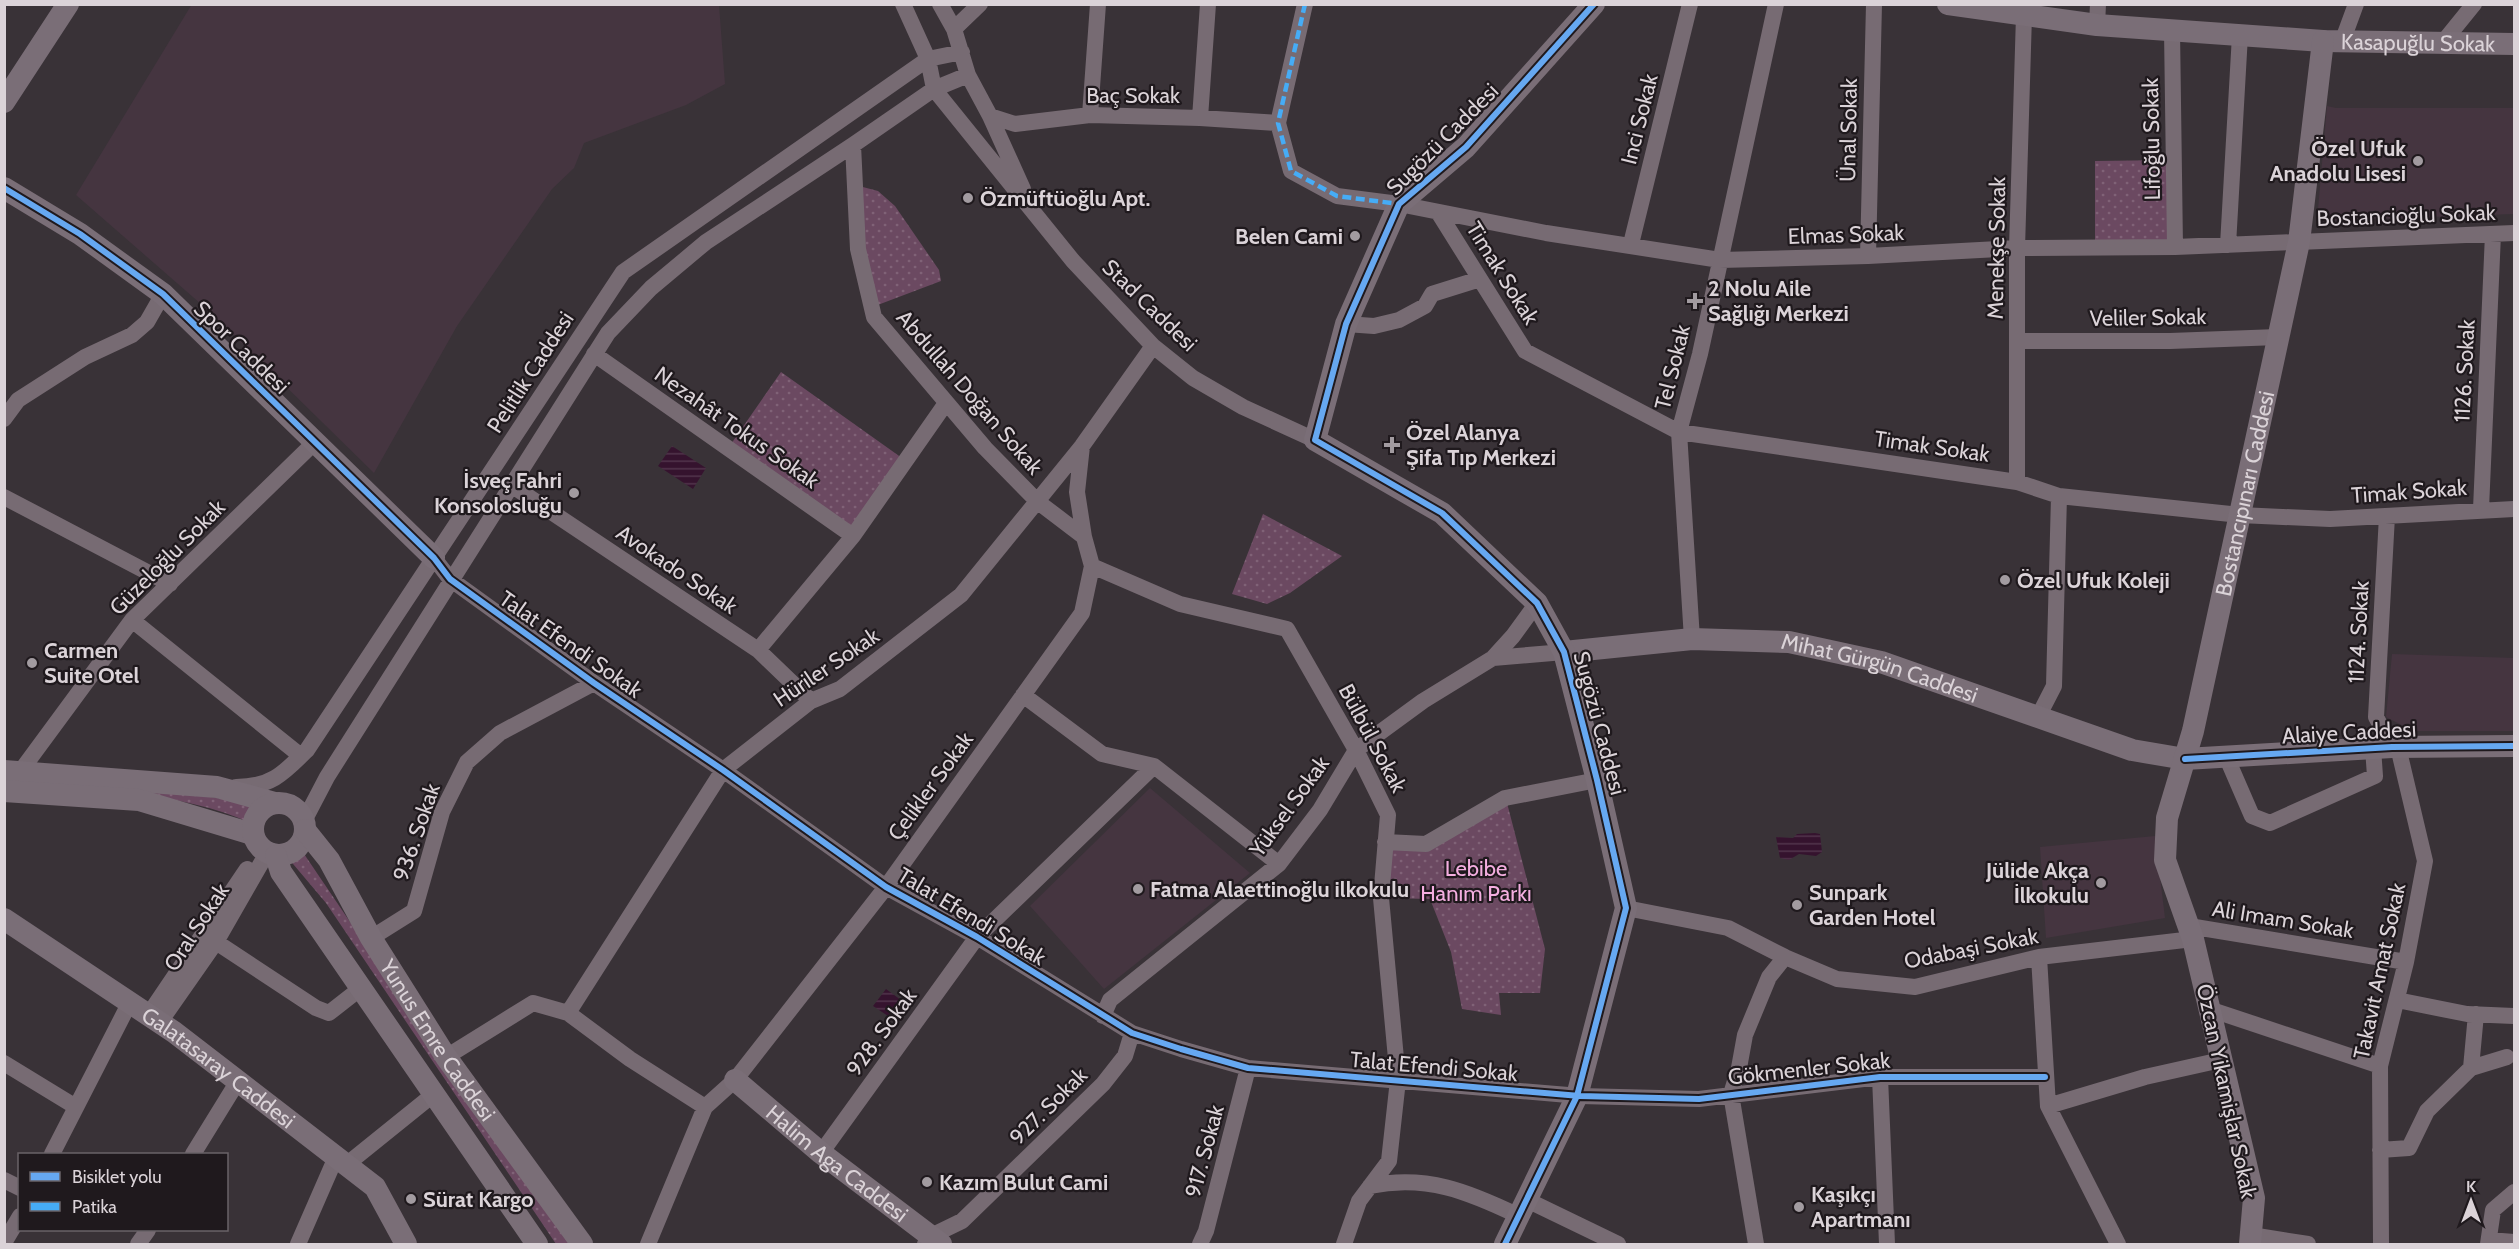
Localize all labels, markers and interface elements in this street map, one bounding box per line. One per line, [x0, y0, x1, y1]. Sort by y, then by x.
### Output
street label: Kasapuğlu Sokak [2341, 28, 2495, 58]
street label: Inci Sokak [1615, 71, 1664, 167]
street label: Lifoğlu Sokak [2137, 77, 2166, 201]
street label: Sugözü Caddesi [1381, 78, 1504, 201]
street label: Ünal Sokak [1834, 78, 1863, 182]
street label: Baç Sokak [1086, 82, 1180, 109]
place label: Özel Ufuk Anadolu Lisesi [2270, 135, 2406, 187]
marker: Özel Ufuk Anadolu Lisesi [2411, 154, 2425, 168]
street label: Menekşe Sokak [1982, 176, 2011, 320]
place label: Özmüftüoğlu Apt. [980, 185, 1150, 212]
marker: Özmüftüoğlu Apt. [961, 191, 975, 205]
street label: Bostancioğlu Sokak [2316, 199, 2496, 232]
street label: Timak Sokak [1460, 217, 1545, 330]
street label: Elmas Sokak [1787, 219, 1905, 250]
place label: Belen Cami [1235, 223, 1343, 250]
marker: Belen Cami [1348, 229, 1362, 243]
street label: Stad Caddesi [1097, 254, 1203, 357]
place label: 2 Nolu Aile Sağlığı Merkezi [1708, 275, 1849, 327]
marker: 2 Nolu Aile Sağlığı Merkezi [1686, 292, 1704, 310]
street label: Spor Caddesi [188, 295, 295, 400]
street label: Veliler Sokak [2089, 303, 2207, 332]
street label: Abdullah Doğan Sokak [891, 305, 1049, 480]
street label: Pelitlik Caddesi [481, 307, 580, 438]
street label: 1126. Sokak [2448, 319, 2481, 423]
street label: Tel Sokak [1649, 322, 1696, 412]
street label: Nezahât Tokus Sokak [649, 361, 824, 494]
street label: Bostancıpınarı Caddesi [2210, 388, 2280, 599]
place label: Özel Alanya Şifa Tıp Merkezi [1406, 419, 1556, 471]
street label: Timak Sokak [1873, 425, 1991, 468]
marker: Özel Alanya Şifa Tıp Merkezi [1383, 436, 1401, 454]
place label: İsveç Fahri Konsolosluğu [434, 467, 562, 519]
street label: Timak Sokak [2350, 474, 2468, 509]
marker: İsveç Fahri Konsolosluğu [567, 486, 581, 500]
street label: Güzeloğlu Sokak [104, 494, 231, 621]
street label: Avokado Sokak [611, 519, 742, 620]
place label: Özel Ufuk Koleji [2017, 567, 2170, 594]
marker: Özel Ufuk Koleji [1998, 573, 2012, 587]
street label: 1124. Sokak [2342, 580, 2375, 684]
street label: Talat Efendi Sokak [494, 585, 648, 704]
street label: Hüriler Sokak [768, 622, 884, 713]
street label: Mihat Gürgün Caddesi [1779, 628, 1981, 709]
place label: Carmen Suite Otel [44, 637, 139, 689]
street label: Sugözü Caddesi [1567, 648, 1632, 798]
marker: Carmen Suite Otel [25, 656, 39, 670]
street label: Bülbül Sokak [1333, 679, 1412, 797]
street label: Alaiye Caddesi [2281, 715, 2417, 750]
street label: Çelikler Sokak [882, 727, 979, 846]
street label: Yüksel Sokak [1243, 750, 1335, 863]
street label: 936. Sokak [387, 780, 446, 885]
park label: Lebibe Hanım Parkı [1420, 855, 1532, 907]
place label: Jülide Akça İlkokulu [1985, 857, 2089, 909]
street label: Talat Efendi Sokak [893, 862, 1051, 971]
place label: Fatma Alaettinoğlu ilkokulu [1150, 876, 1409, 903]
marker: Jülide Akça İlkokulu [2094, 876, 2108, 890]
street label: Oral Sokak [158, 878, 235, 976]
place label: Sunpark Garden Hotel [1809, 879, 1936, 931]
street label: Takavit Amat Sokak [2348, 880, 2411, 1062]
marker: Fatma Alaettinoğlu ilkokulu [1131, 882, 1145, 896]
street label: Ali Imam Sokak [2210, 895, 2356, 944]
marker: Sunpark Garden Hotel [1790, 898, 1804, 912]
street label: Odabaşi Sokak [1902, 922, 2041, 975]
street label: Yunus Emre Caddesi [373, 954, 501, 1126]
street label: Özcan Yikamişlar Sokak [2191, 981, 2262, 1201]
street label: 928. Sokak [841, 983, 922, 1081]
street label: Galatasaray Caddesi [136, 1001, 300, 1134]
street label: Talat Efendi Sokak [1349, 1046, 1519, 1087]
street label: Gökmenler Sokak [1727, 1047, 1892, 1090]
street label: 927. Sokak [1004, 1062, 1093, 1151]
street label: Halim Aga Caddesi [760, 1099, 913, 1228]
street label: 917. Sokak [1179, 1102, 1230, 1200]
legend [18, 1153, 228, 1231]
text: Bisiklet yolu [72, 1166, 162, 1188]
place label: Kazım Bulut Cami [939, 1169, 1108, 1196]
north arrow [2441, 1171, 2501, 1231]
marker: Kazım Bulut Cami [920, 1175, 934, 1189]
text: K [2466, 1177, 2476, 1196]
place label: Kaşıkçı Apartmanı [1811, 1181, 1911, 1233]
place label: Sürat Kargo [423, 1186, 533, 1213]
marker: Sürat Kargo [404, 1192, 418, 1206]
text: Patika [72, 1196, 117, 1218]
marker: Kaşıkçı Apartmanı [1792, 1200, 1806, 1214]

